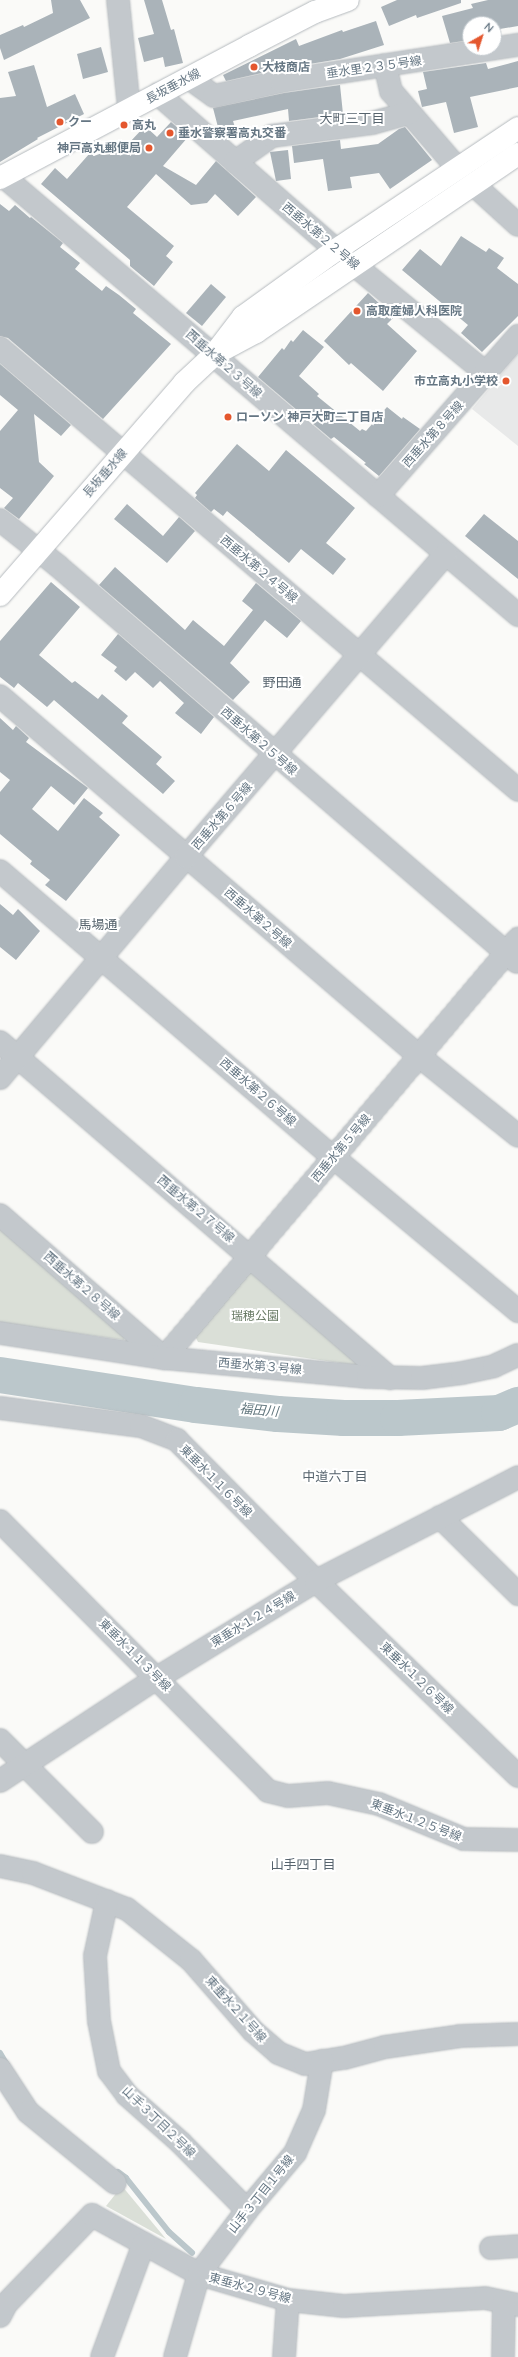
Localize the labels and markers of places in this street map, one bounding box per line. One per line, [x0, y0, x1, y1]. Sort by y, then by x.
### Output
place label: 大枝商店 [262, 60, 310, 74]
marker: 大枝商店 [249, 62, 259, 72]
place label: クー [68, 115, 92, 129]
marker: クー [55, 117, 65, 127]
place label: 高丸 [132, 118, 156, 132]
marker: 高丸 [119, 120, 129, 130]
place label: 垂水警察署高丸交番 [178, 126, 286, 140]
marker: 垂水警察署高丸交番 [165, 128, 175, 138]
place label: 神戸高丸郵便局 [57, 141, 141, 155]
marker: 神戸高丸郵便局 [144, 143, 154, 153]
place label: 高取産婦人科医院 [366, 304, 462, 318]
marker: 高取産婦人科医院 [351, 305, 363, 317]
place label: 市立高丸小学校 [414, 374, 498, 388]
marker: 市立高丸小学校 [501, 376, 511, 386]
place label: ローソン 神戸大町二丁目店 [236, 410, 383, 424]
marker: ローソン 神戸大町二丁目店 [223, 412, 233, 422]

